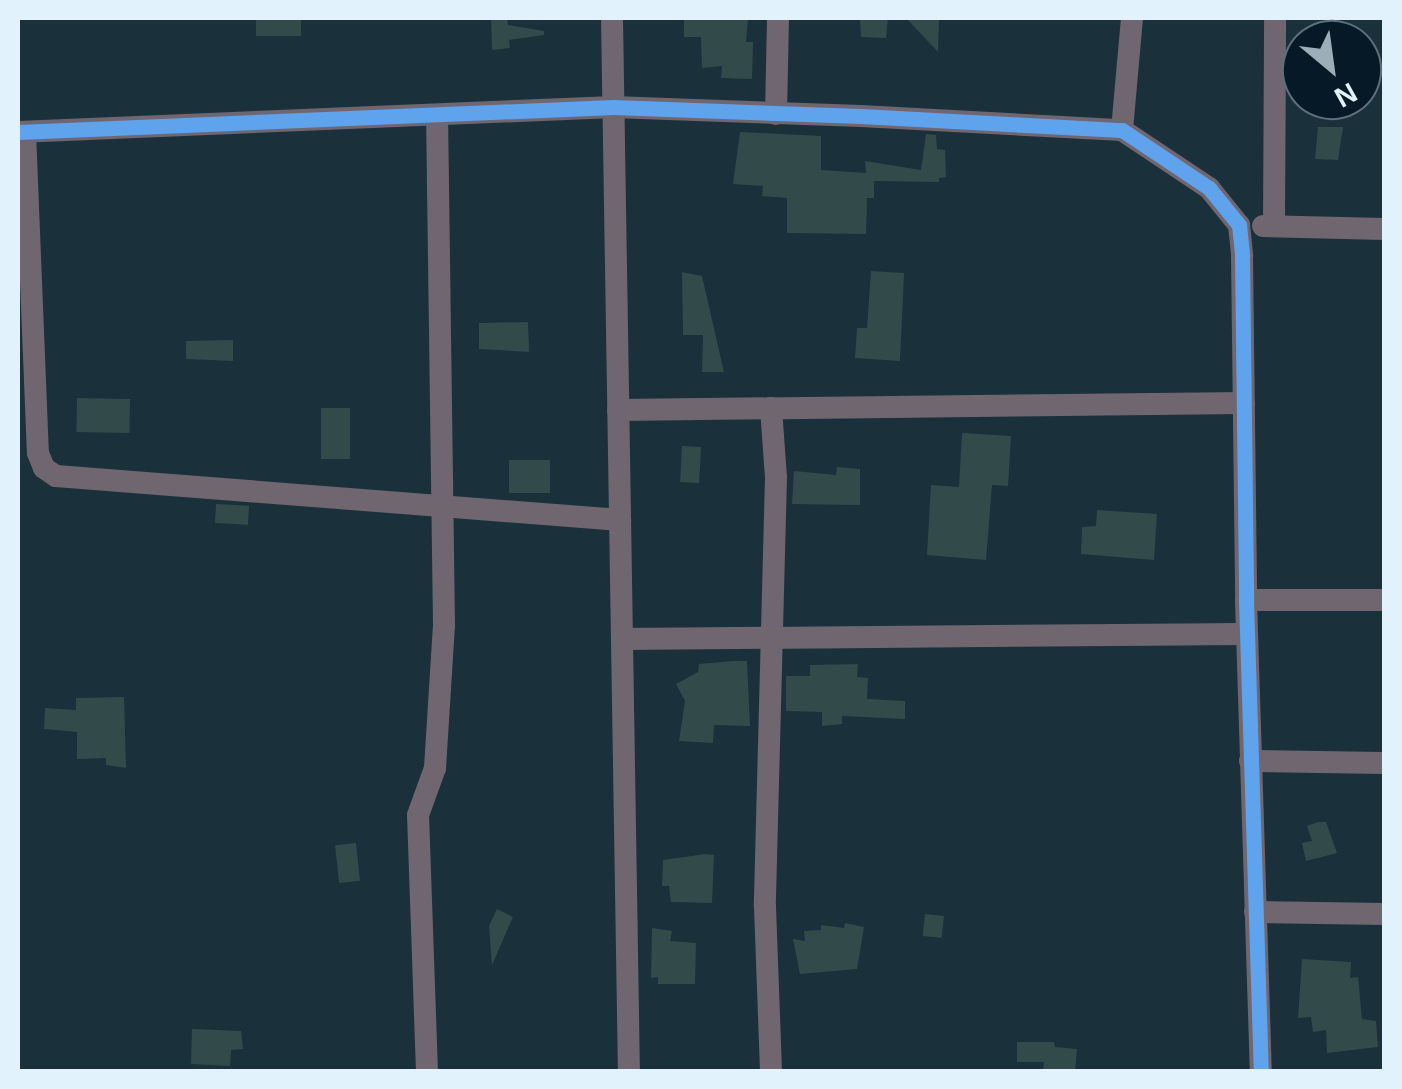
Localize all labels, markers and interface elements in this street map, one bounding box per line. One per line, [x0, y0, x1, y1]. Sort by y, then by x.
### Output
north arrow [1282, 20, 1382, 120]
text: N [1329, 76, 1362, 113]

